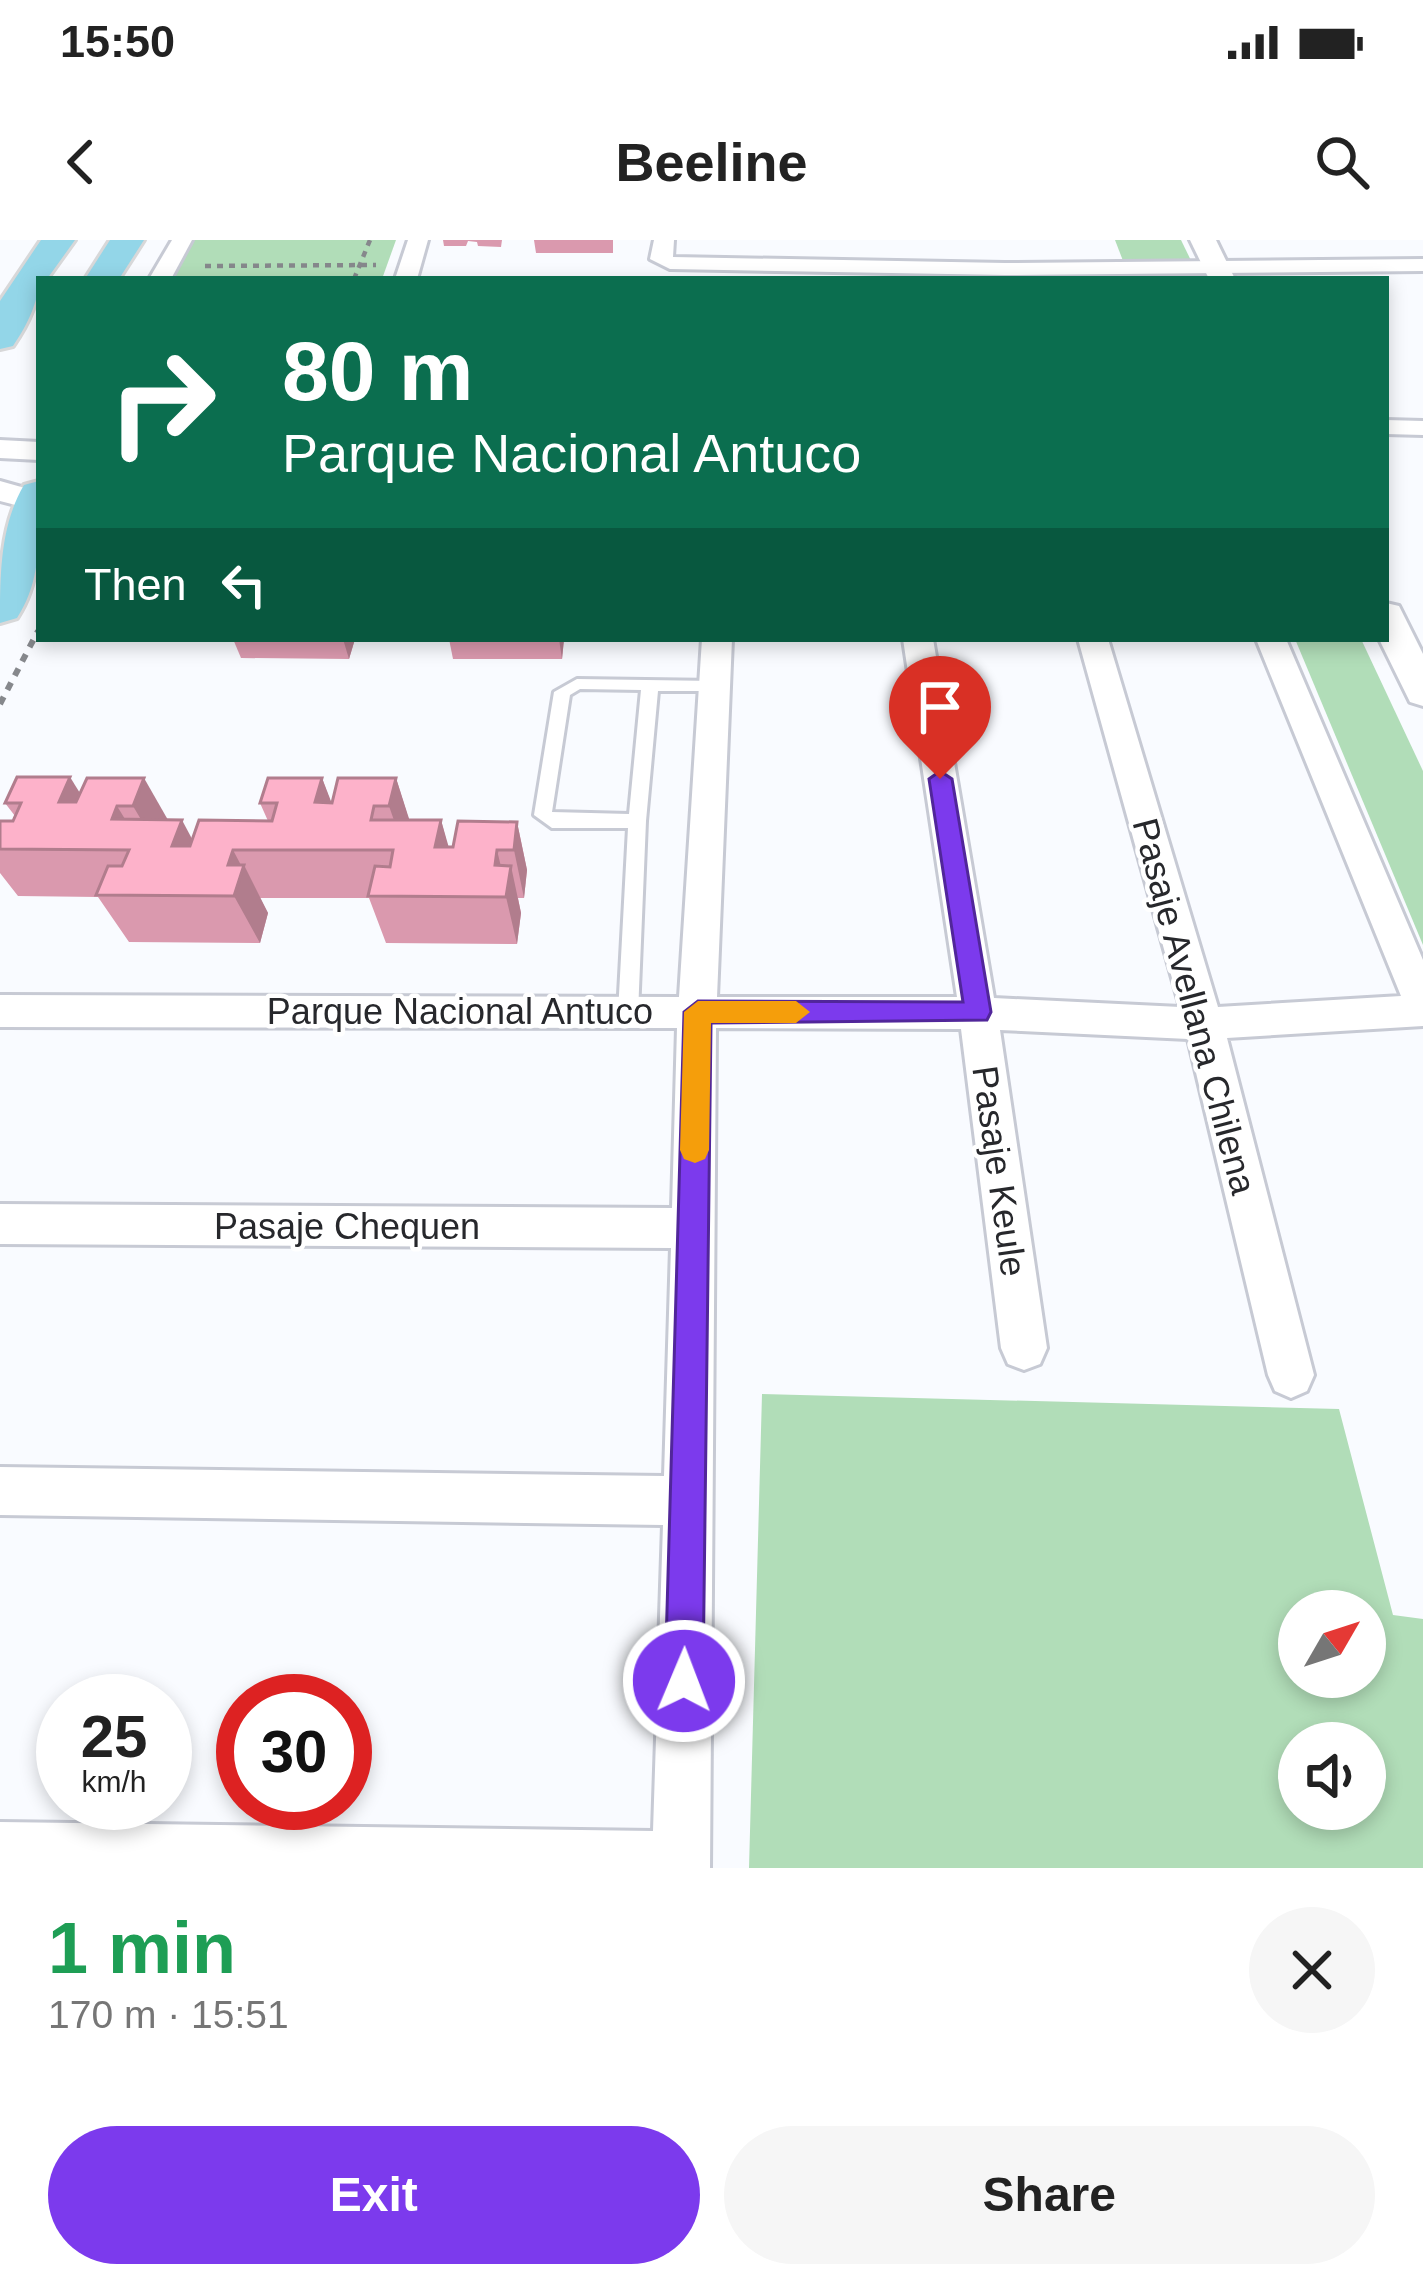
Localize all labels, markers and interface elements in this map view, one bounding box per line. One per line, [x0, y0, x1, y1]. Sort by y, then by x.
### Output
text: 15:50 [60, 16, 175, 67]
icon: back [48, 129, 114, 195]
icon: search [1309, 129, 1375, 195]
text: Beeline [615, 132, 808, 192]
icon: right [84, 324, 240, 480]
text: 80 m [282, 324, 473, 418]
text: Parque Nacional Antuco [282, 423, 861, 483]
icon: left [211, 552, 277, 618]
text: Then [84, 559, 187, 610]
pin [889, 656, 991, 779]
icon: arrive [907, 674, 973, 740]
street label: Pasaje Avellana Chilena [1125, 814, 1265, 1200]
street label: Parque Nacional Antuco [267, 991, 653, 1032]
street label: Pasaje Keule [964, 1063, 1035, 1279]
street label: Pasaje Chequen [214, 1206, 480, 1247]
north arrow [1278, 1590, 1386, 1698]
map controls [1278, 1590, 1386, 1830]
position arrow [621, 1618, 747, 1744]
speed limit sign: 30 [216, 1674, 372, 1830]
text: 25 [81, 1703, 147, 1770]
button: sound [1278, 1722, 1386, 1830]
text: km/h [81, 1765, 147, 1798]
button: close [1249, 1907, 1375, 2033]
text: 1 min [48, 1908, 236, 1988]
text: 170 m · 15:51 [48, 1993, 289, 2036]
button: Exit [48, 2126, 700, 2264]
button: Share [724, 2126, 1375, 2264]

